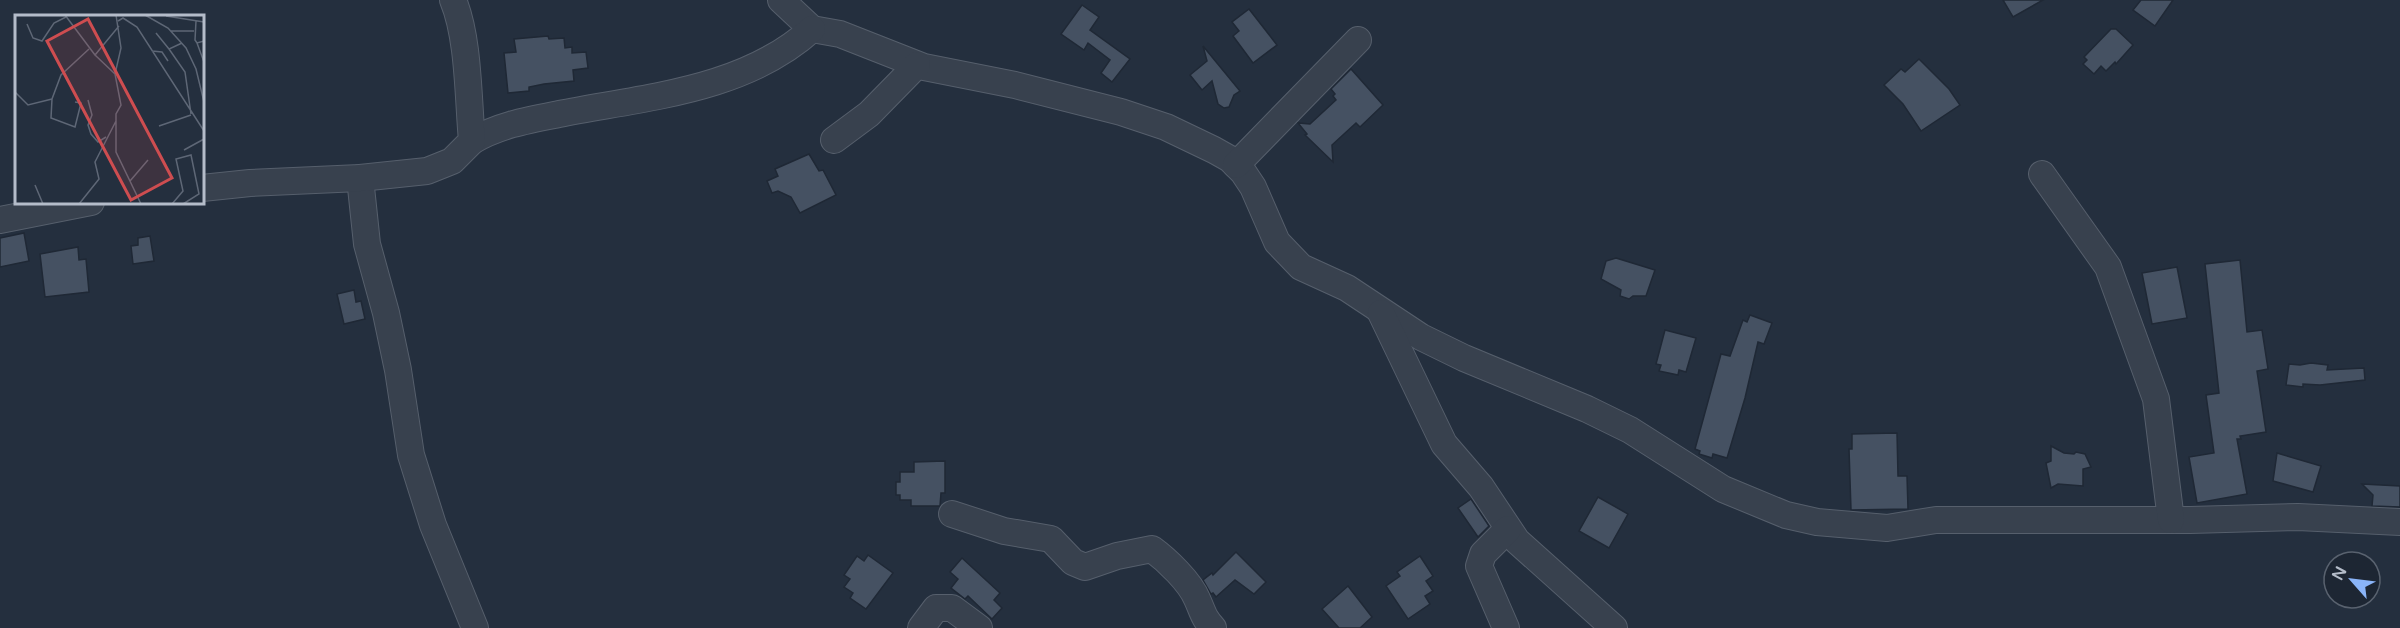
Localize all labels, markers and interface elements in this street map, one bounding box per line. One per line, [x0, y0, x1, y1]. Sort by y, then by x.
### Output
inset map [15, 15, 204, 204]
north arrow [2322, 550, 2382, 610]
text: N [2328, 563, 2351, 584]

